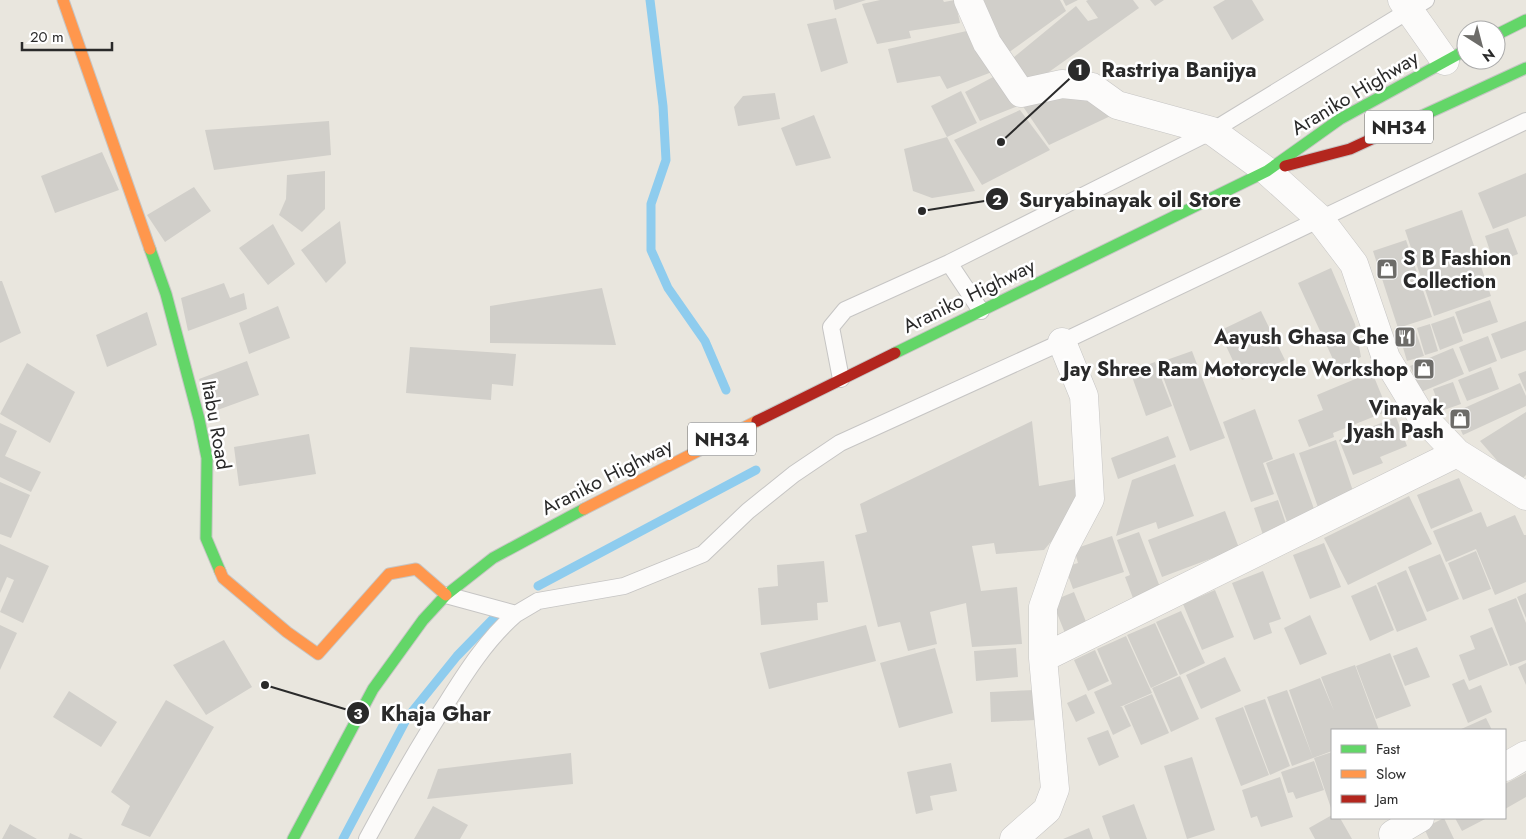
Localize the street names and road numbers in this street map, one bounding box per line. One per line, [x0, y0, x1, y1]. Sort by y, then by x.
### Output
street label: Araniko Highway [1286, 43, 1424, 143]
road number: NH34 [1365, 110, 1433, 144]
street label: Araniko Highway [898, 251, 1040, 341]
street label: Itabu Road [194, 378, 238, 472]
road number: NH34 [688, 422, 756, 456]
street label: Araniko Highway [536, 431, 678, 523]

